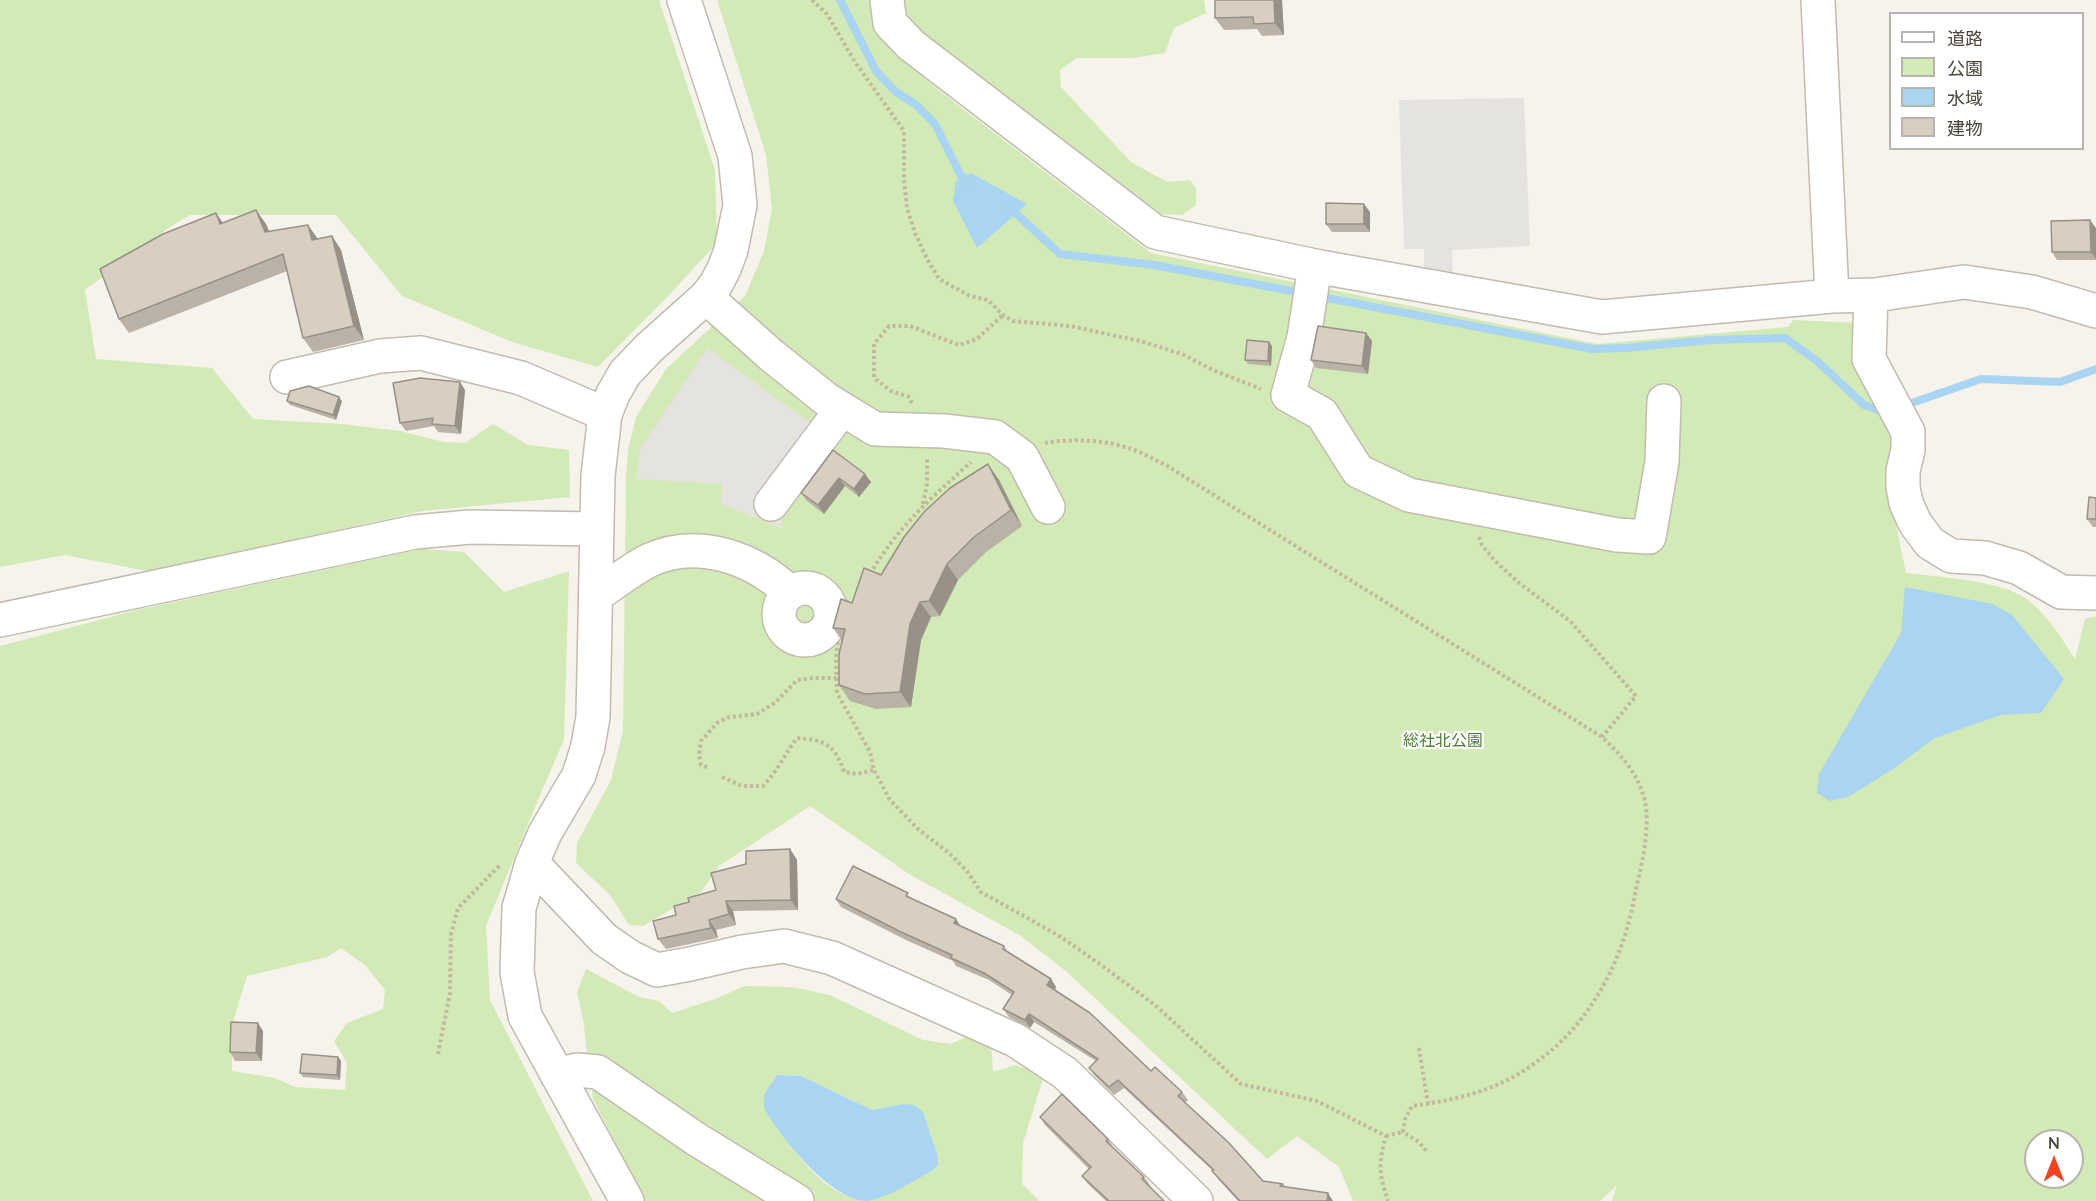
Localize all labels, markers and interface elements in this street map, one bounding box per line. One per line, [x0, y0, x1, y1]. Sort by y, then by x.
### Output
legend [1889, 12, 2084, 150]
text: 道路 [1947, 27, 1983, 50]
text: 公園 [1947, 57, 1983, 80]
text: 水域 [1947, 87, 1983, 110]
text: 建物 [1947, 117, 1983, 140]
park label: 総社北公園 [1403, 731, 1483, 751]
north arrow [2024, 1129, 2084, 1189]
text: N [2048, 1133, 2060, 1153]

